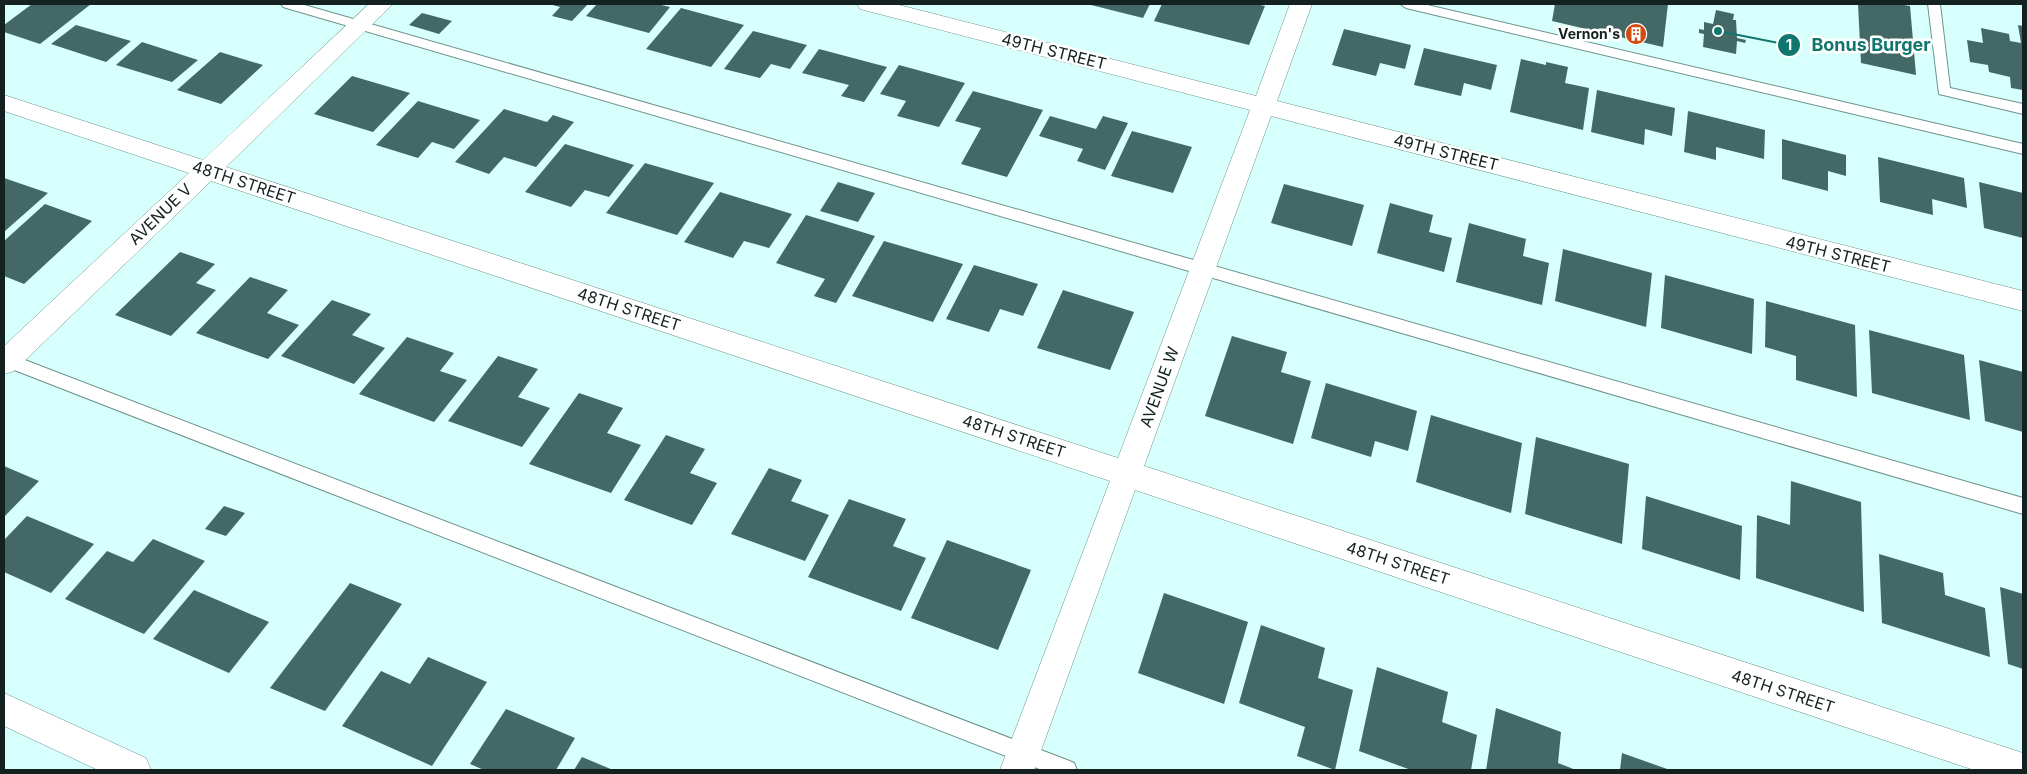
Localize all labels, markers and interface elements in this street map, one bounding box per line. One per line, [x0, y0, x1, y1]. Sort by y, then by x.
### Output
building icon: Vernon's [1624, 22, 1648, 46]
place label: Vernon's [1558, 25, 1620, 42]
street label: 49TH STREET [999, 28, 1109, 74]
callout: Bonus Burger [1776, 28, 1941, 61]
text: Bonus Burger [1811, 34, 1931, 55]
text: 1 [1786, 35, 1792, 54]
street label: 49TH STREET [1391, 129, 1501, 175]
street label: 48TH STREET [190, 156, 298, 208]
street label: AVENUE V [124, 179, 196, 249]
street label: 49TH STREET [1783, 231, 1893, 277]
street label: 48TH STREET [575, 283, 683, 335]
street label: AVENUE W [1135, 344, 1183, 430]
street label: 48TH STREET [960, 410, 1068, 462]
street label: 48TH STREET [1344, 537, 1452, 589]
street label: 48TH STREET [1729, 665, 1837, 717]

